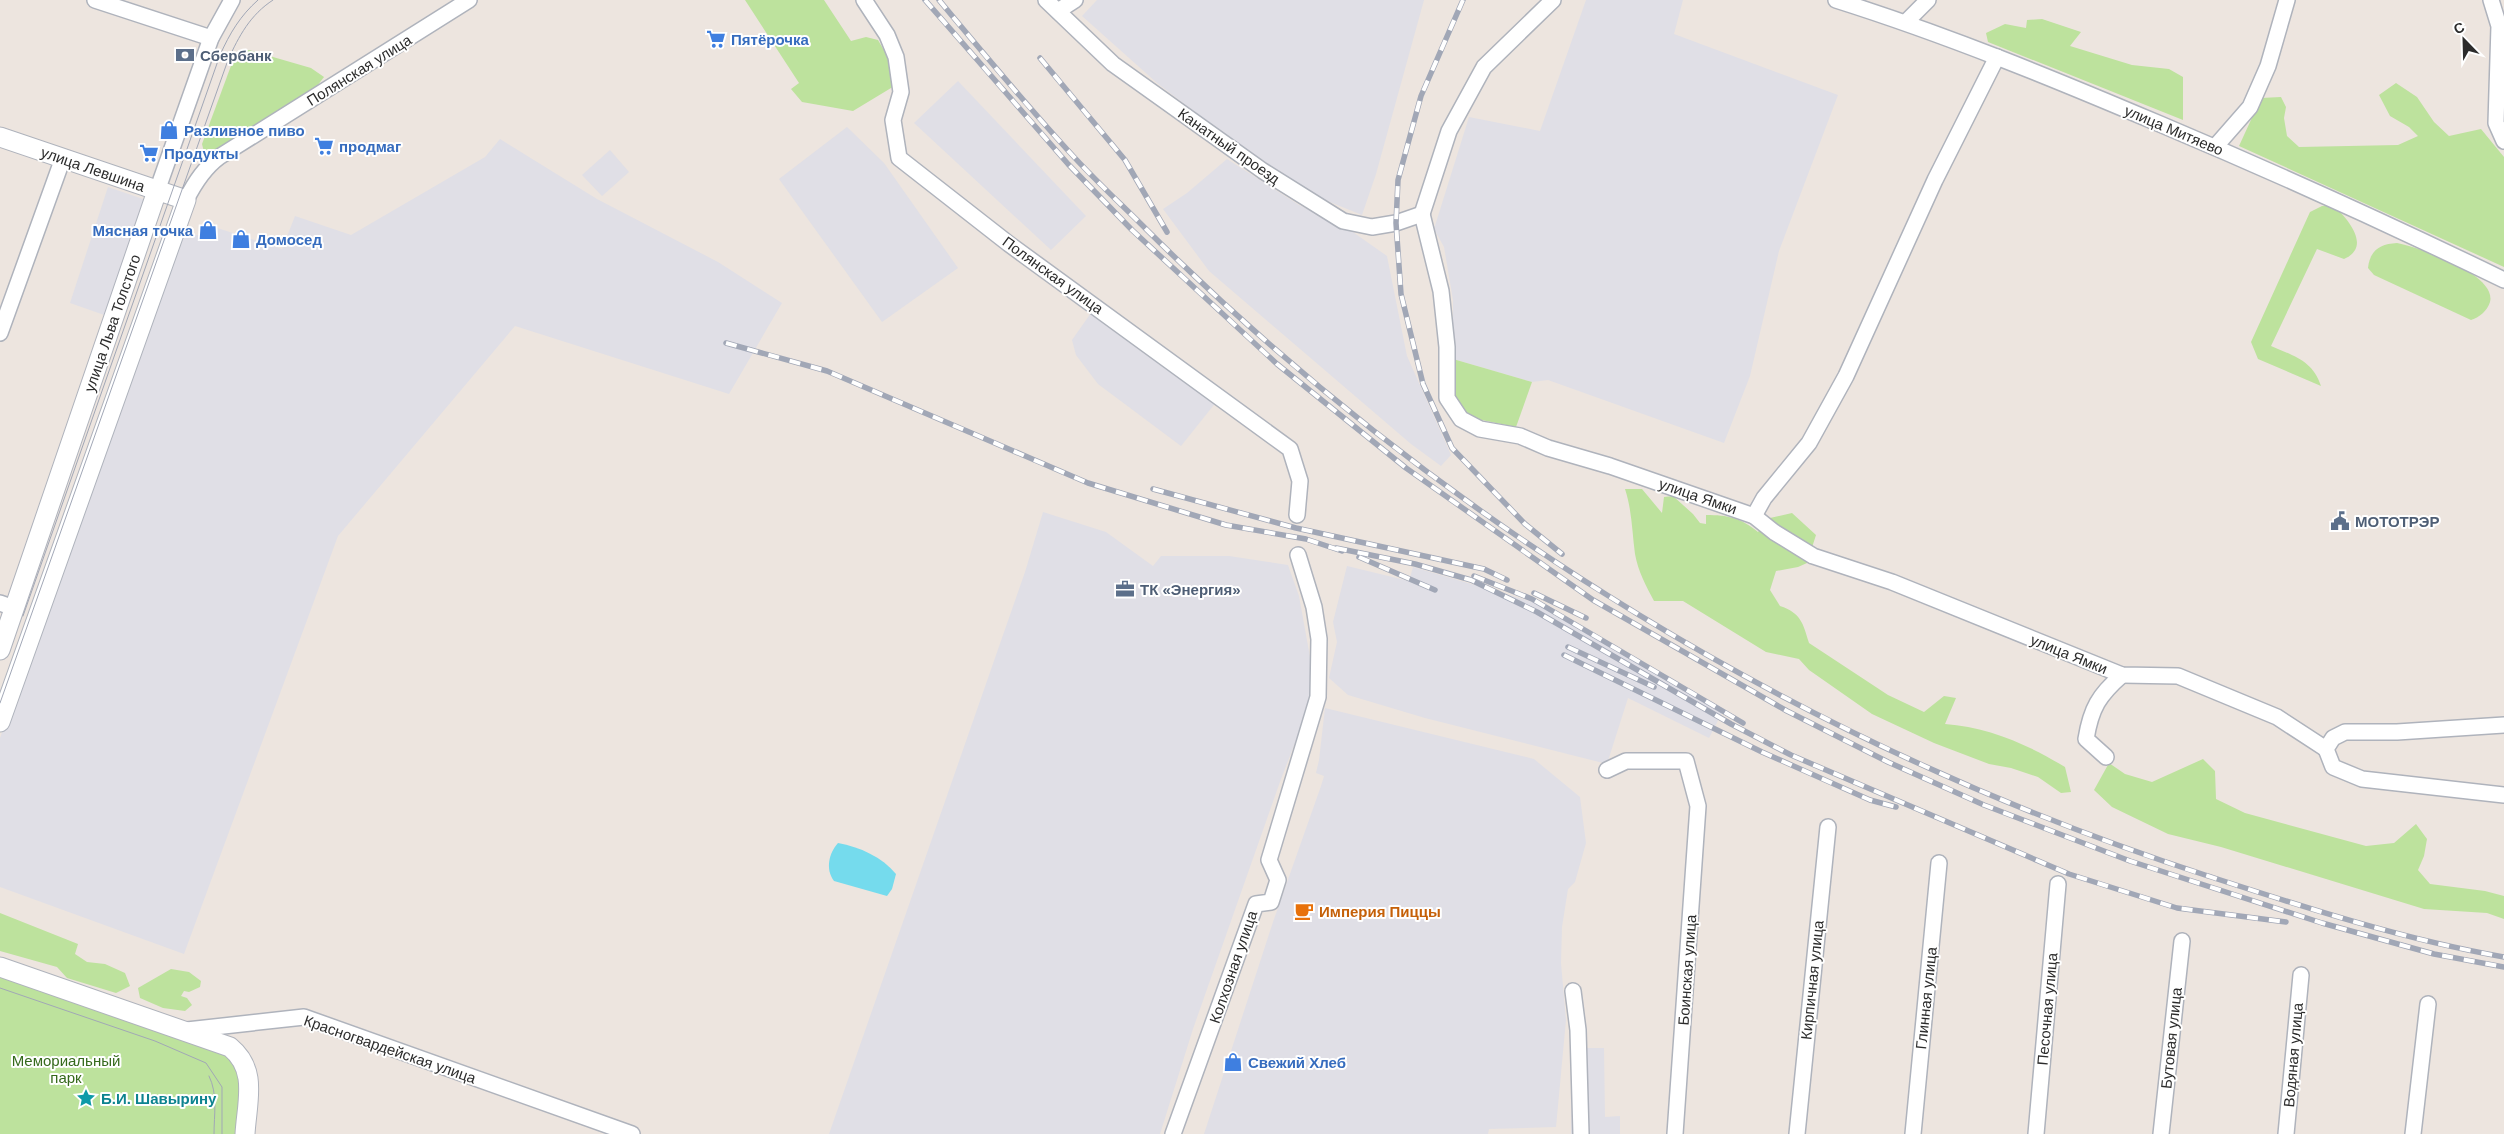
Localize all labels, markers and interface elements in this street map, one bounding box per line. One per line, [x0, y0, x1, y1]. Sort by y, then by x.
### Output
north arrow [2439, 15, 2489, 65]
text: С [2451, 19, 2467, 37]
supermarket icon: Пятёрочка [705, 28, 727, 50]
street label: Полянская улица [304, 31, 415, 109]
place label: Пятёрочка [731, 31, 809, 48]
bank icon: Сбербанк [174, 44, 196, 66]
place label: Сбербанк [200, 47, 272, 64]
street label: улица Митяево [2122, 102, 2226, 158]
street label: Канатный проезд [1175, 105, 1283, 188]
shop icon: Разливное пиво [158, 119, 180, 141]
place label: Разливное пиво [184, 122, 305, 139]
supermarket icon: продмаг [313, 135, 335, 157]
place label: продмаг [339, 138, 401, 155]
supermarket icon: Продукты [138, 142, 160, 164]
street label: улица Левшина [39, 143, 148, 195]
place label: Продукты [164, 145, 239, 162]
shop icon: Мясная точка [197, 219, 219, 241]
place label: Мясная точка [93, 222, 194, 239]
shop icon: Домосед [230, 228, 252, 250]
place label: Домосед [256, 231, 322, 248]
street label: Полянская улица [999, 233, 1107, 318]
street label: улица Льва Толстого [80, 252, 144, 394]
street label: улица Ямки [1657, 475, 1739, 517]
public building icon: МОТОТРЭР [2329, 510, 2351, 532]
place label: МОТОТРЭР [2355, 513, 2439, 530]
office icon: ТК «Энергия» [1114, 578, 1136, 600]
place label: ТК «Энергия» [1140, 581, 1241, 598]
street label: улица Ямки [2028, 631, 2110, 677]
cafe icon: Империя Пиццы [1293, 900, 1315, 922]
place label: Империя Пиццы [1319, 903, 1441, 920]
street label: Колхозная улица [1206, 908, 1260, 1026]
street label: Боинская улица [1675, 913, 1699, 1026]
street label: Кирпичная улица [1797, 919, 1827, 1041]
street label: Глинная улица [1912, 945, 1940, 1050]
street label: Песочная улица [2034, 951, 2060, 1066]
street label: Бутовая улица [2157, 986, 2185, 1089]
street label: Водяная улица [2280, 1001, 2306, 1108]
street label: Красногвардейская улица [302, 1012, 479, 1087]
shop icon: Свежий Хлеб [1222, 1051, 1244, 1073]
park label: Мемориальный парк [12, 1052, 120, 1086]
place label: Свежий Хлеб [1248, 1054, 1346, 1071]
place icon: Б.И. Шавырину [75, 1087, 97, 1109]
place label: Б.И. Шавырину [101, 1090, 217, 1107]

